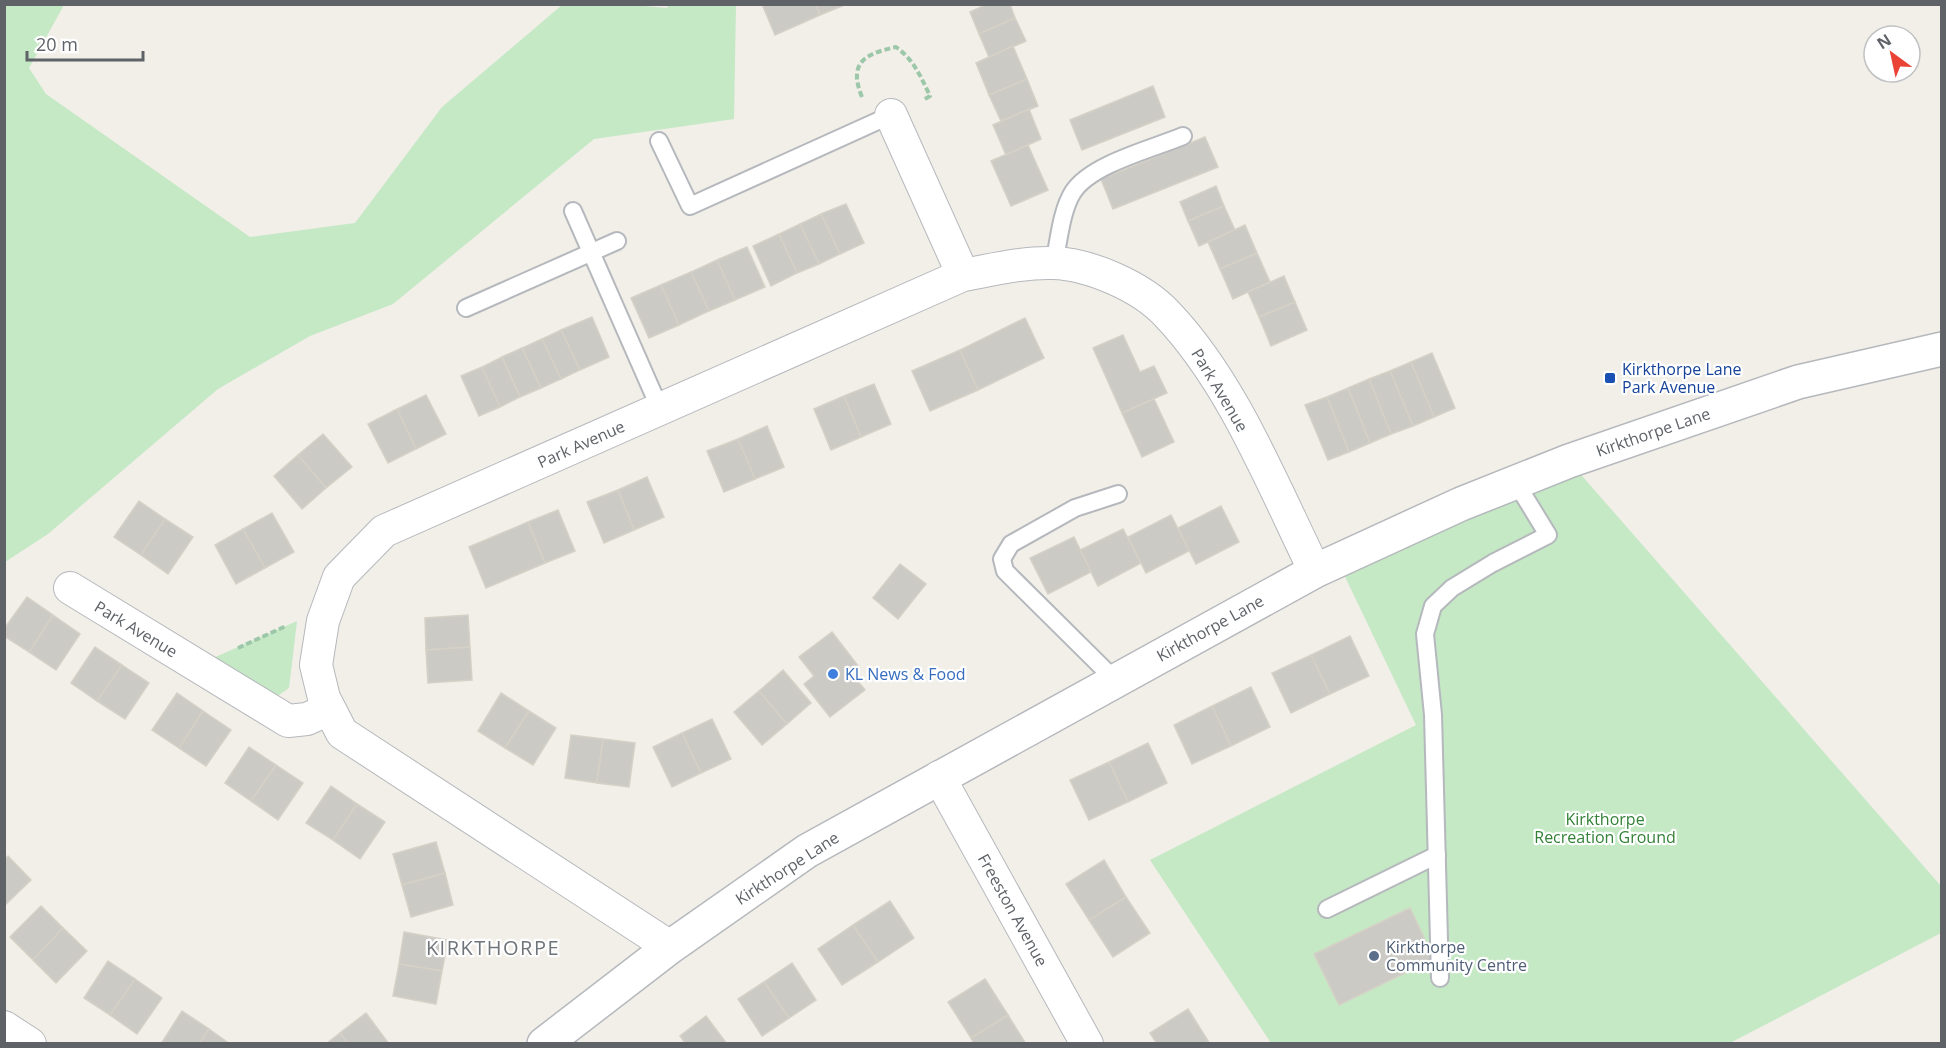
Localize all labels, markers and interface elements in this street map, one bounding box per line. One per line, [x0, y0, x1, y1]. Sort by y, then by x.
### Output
scale bar [27, 24, 142, 62]
north arrow [1862, 24, 1922, 84]
text: N [1872, 29, 1895, 54]
text: 20 m [36, 32, 78, 56]
street label: Park Avenue [1187, 344, 1253, 436]
place label: Kirkthorpe Lane Park Avenue [1622, 358, 1741, 398]
marker: Kirkthorpe Lane Park Avenue [1603, 371, 1617, 385]
street label: Kirkthorpe Lane [1593, 402, 1713, 462]
street label: Park Avenue [534, 415, 628, 473]
street label: Kirkthorpe Lane [1152, 589, 1268, 667]
street label: Park Avenue [90, 596, 182, 662]
place label: KL News & Food [845, 663, 966, 685]
marker: KL News & Food [826, 667, 840, 681]
park label: Kirkthorpe Recreation Ground [1534, 808, 1676, 848]
street label: Kirkthorpe Lane [731, 826, 843, 910]
street label: Freeston Avenue [973, 850, 1053, 970]
district label: KIRKTHORPE [426, 934, 560, 961]
place label: Kirkthorpe Community Centre [1386, 936, 1527, 976]
marker: Kirkthorpe Community Centre [1367, 949, 1381, 963]

